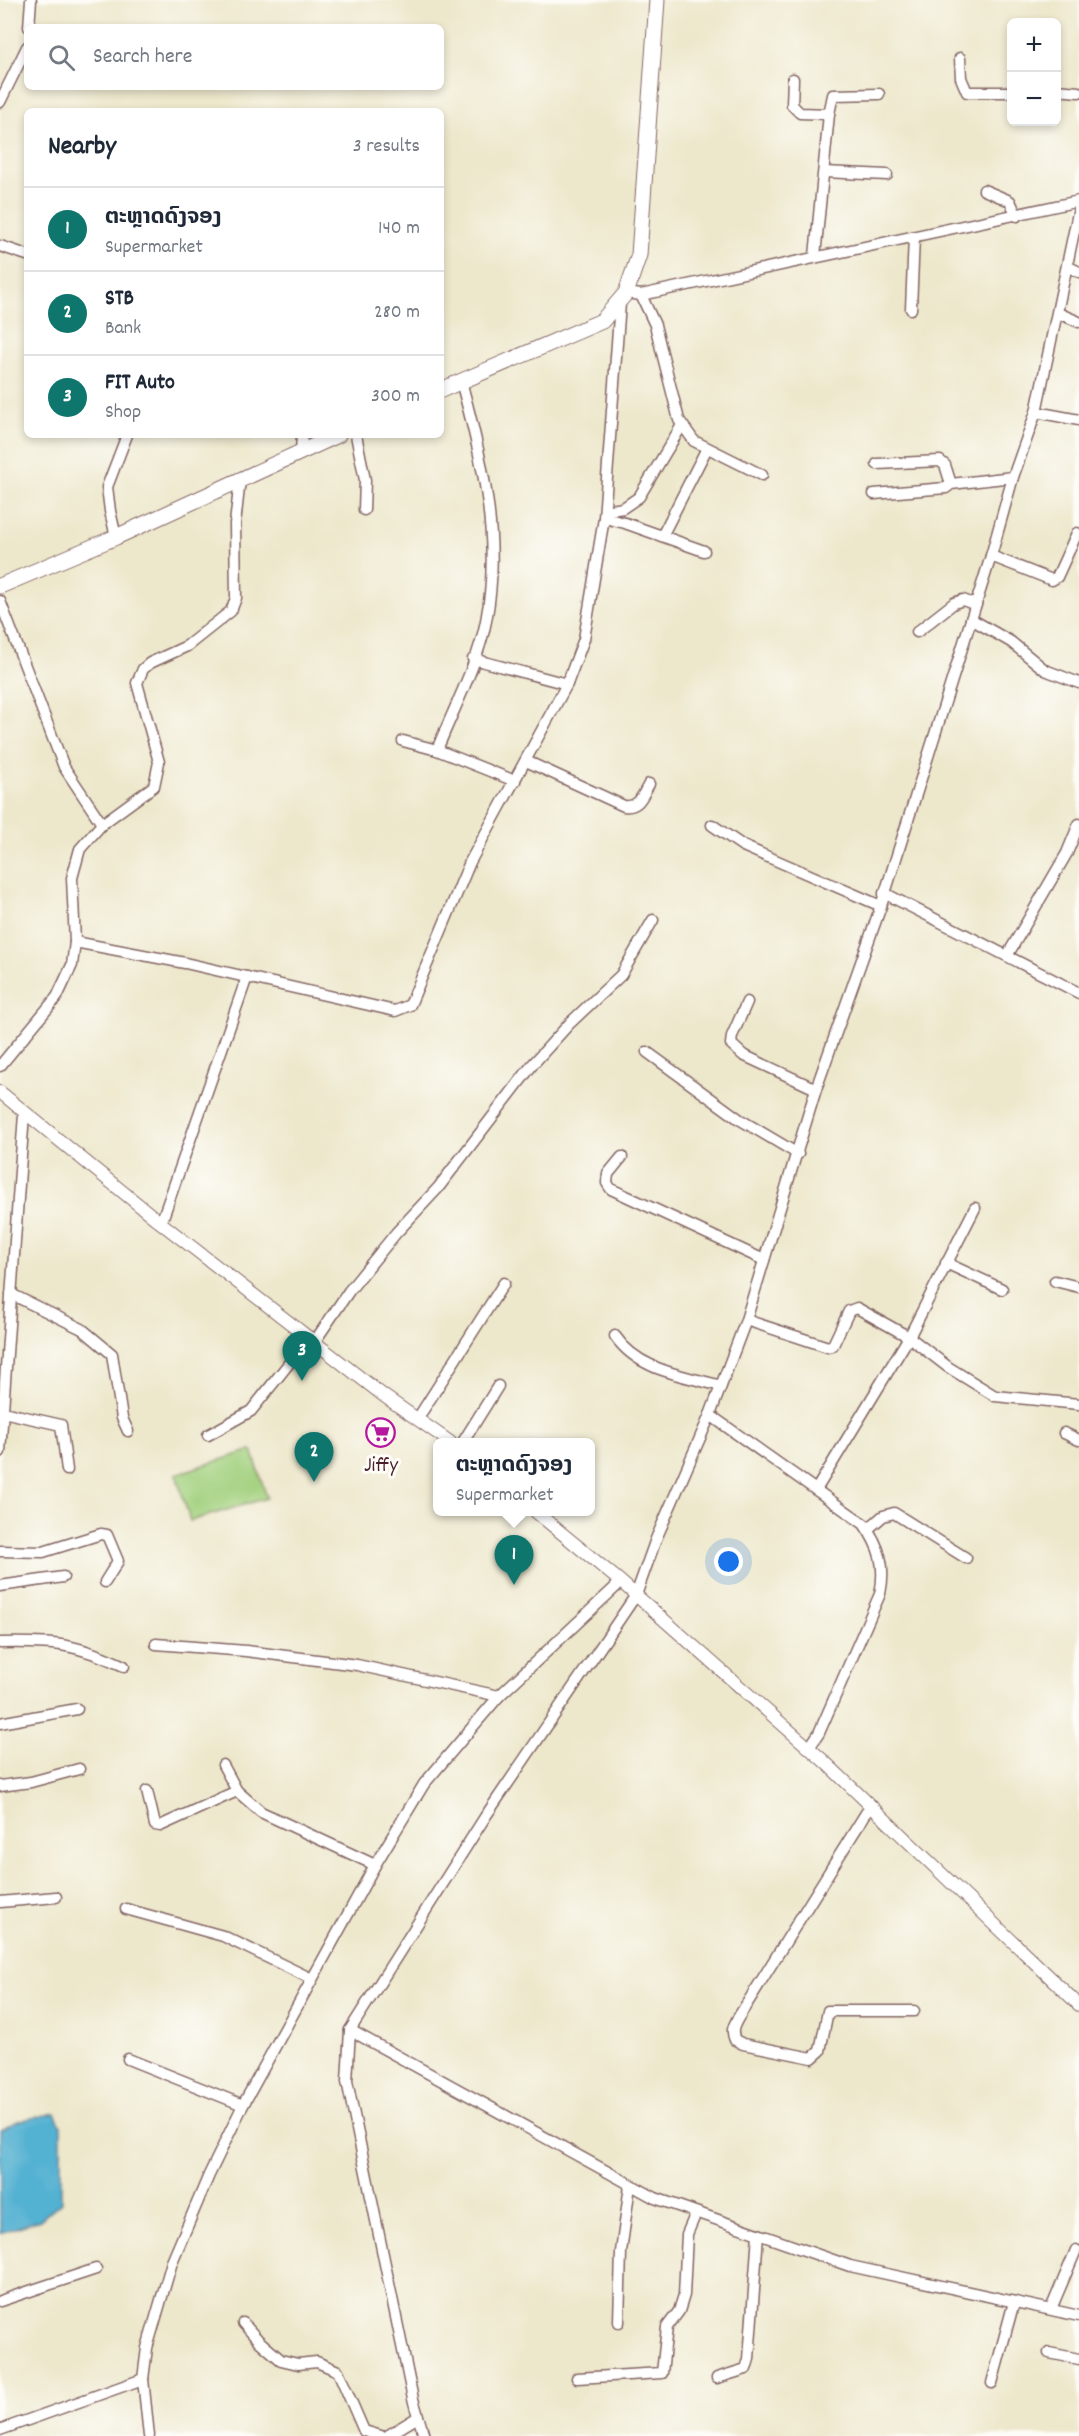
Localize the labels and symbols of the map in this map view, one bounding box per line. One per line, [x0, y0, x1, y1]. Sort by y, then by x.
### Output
pin: 3 [282, 1332, 322, 1381]
supermarket icon: Jiffy [365, 1417, 397, 1449]
pin: 2 [294, 1432, 334, 1482]
place label: Jiffy [364, 1452, 399, 1482]
pin: 1 [494, 1536, 534, 1585]
your location [714, 1547, 743, 1576]

